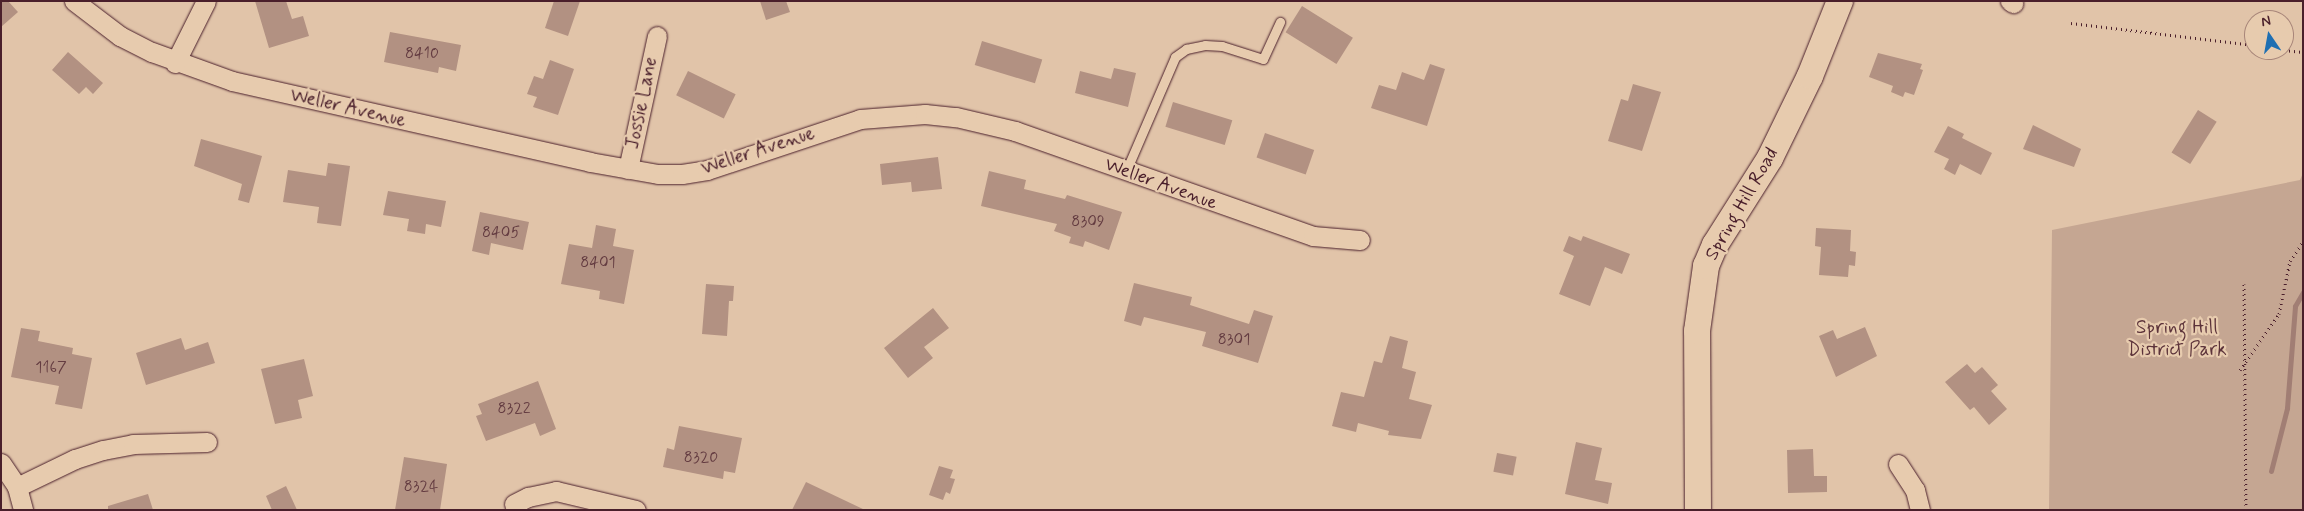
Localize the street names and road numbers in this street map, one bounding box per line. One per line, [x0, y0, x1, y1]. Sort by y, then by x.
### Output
street label: Jossie Lane [621, 55, 663, 151]
street label: Weller Avenue [289, 84, 407, 132]
street label: Weller Avenue [699, 122, 817, 180]
street label: Spring Hill Road [1701, 145, 1783, 263]
street label: Weller Avenue [1103, 153, 1219, 215]

